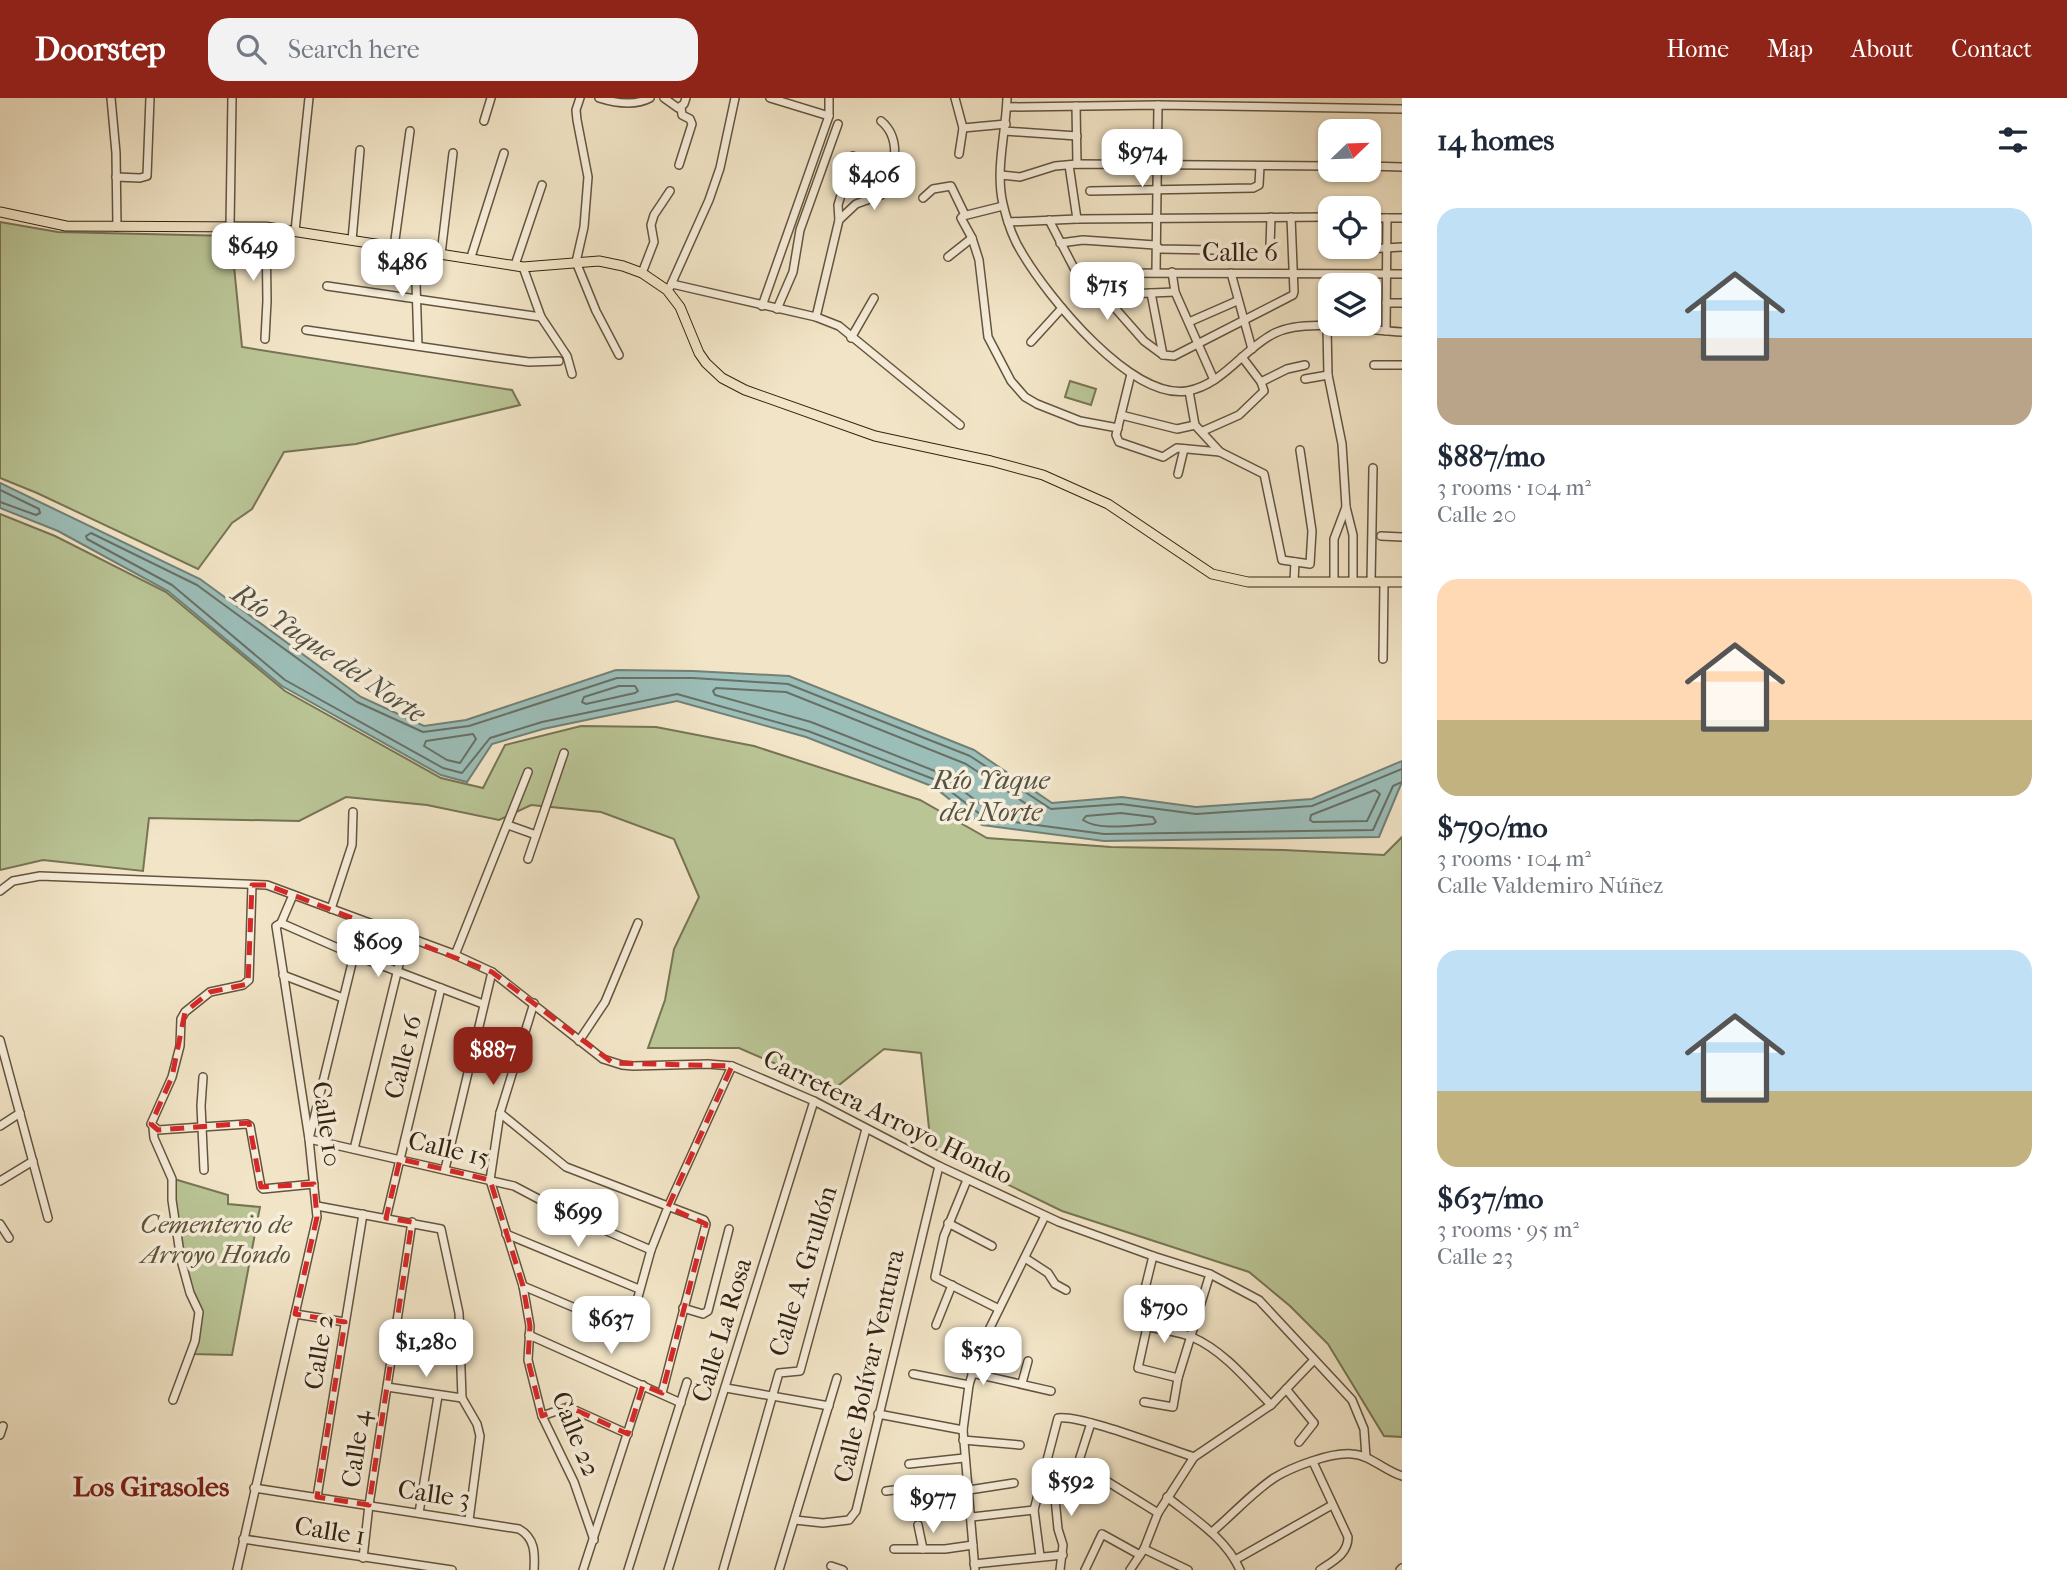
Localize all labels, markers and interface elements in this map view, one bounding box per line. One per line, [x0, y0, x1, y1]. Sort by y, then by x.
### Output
search box [208, 18, 698, 81]
text: Doorstep [35, 30, 166, 69]
icon: search [232, 30, 270, 68]
text: Search here [288, 34, 420, 65]
text: Home [1667, 35, 1729, 63]
text: Map [1767, 35, 1813, 63]
text: About [1851, 35, 1913, 63]
text: Contact [1951, 35, 2032, 63]
north arrow [1318, 119, 1381, 182]
map controls [1318, 119, 1381, 336]
icon: filters [1994, 121, 2032, 159]
text: 14 homes [1437, 123, 1554, 158]
pin: $974 [1101, 130, 1183, 189]
text: $974 [1118, 138, 1166, 165]
pin: $406 [833, 152, 915, 212]
text: $406 [848, 161, 900, 188]
button: locate [1318, 196, 1381, 259]
pin: $649 [212, 223, 294, 283]
text: $649 [228, 232, 278, 259]
street label: Calle 6 [1202, 237, 1279, 268]
pin: $486 [361, 240, 443, 299]
text: $486 [377, 248, 427, 275]
icon: home [1672, 253, 1798, 379]
pin: $715 [1066, 262, 1148, 322]
text: $715 [1086, 271, 1128, 298]
button: layers [1318, 273, 1381, 336]
text: $887/mo [1437, 439, 1545, 474]
text: 3 rooms · 104 m² [1437, 474, 1591, 501]
text: Calle 20 [1437, 501, 1517, 528]
water label: Río Yaque del Norte [224, 575, 433, 730]
icon: home [1672, 624, 1798, 750]
water label: Río Yaque del Norte [930, 763, 1051, 828]
text: $790/mo [1437, 810, 1548, 845]
text: 3 rooms · 104 m² [1437, 845, 1591, 872]
text: Calle Valdemiro Núñez [1437, 872, 1663, 899]
pin: $609 [337, 920, 419, 979]
text: $609 [353, 928, 403, 955]
icon: home [1672, 995, 1798, 1121]
street label: Calle 16 [378, 1011, 429, 1102]
pin: $887 [452, 1028, 534, 1087]
text: $887 [470, 1036, 516, 1063]
street label: Carretera Arroyo Hondo [758, 1043, 1018, 1191]
street label: Calle 10 [306, 1079, 348, 1169]
street label: Calle 15 [405, 1125, 493, 1173]
text: $637/mo [1437, 1181, 1544, 1216]
street label: Calle A. Grullón [762, 1182, 844, 1360]
pin: $699 [537, 1190, 619, 1249]
text: $699 [553, 1198, 603, 1225]
park label: Cementerio de Arroyo Hondo [138, 1209, 293, 1270]
text: 3 rooms · 95 m² [1437, 1216, 1579, 1243]
text: Calle 23 [1437, 1243, 1513, 1270]
street label: Calle Bolívar Ventura [827, 1246, 911, 1486]
street label: Calle La Rosa [685, 1253, 759, 1406]
pin: $790 [1123, 1286, 1205, 1345]
text: $790 [1140, 1294, 1188, 1321]
pin: $637 [570, 1296, 652, 1356]
text: $637 [588, 1305, 634, 1332]
street label: Calle 2 [298, 1312, 340, 1392]
pin: $1,280 [369, 1320, 483, 1379]
text: $1,280 [395, 1328, 457, 1355]
pin: $530 [942, 1328, 1024, 1387]
text: $530 [961, 1336, 1005, 1363]
street label: Calle 22 [545, 1387, 607, 1481]
street label: Calle 4 [335, 1408, 377, 1490]
pin: $592 [1030, 1458, 1112, 1518]
text: $592 [1048, 1467, 1094, 1494]
district label: Los Girasoles [73, 1470, 229, 1503]
street label: Calle 3 [396, 1474, 472, 1514]
pin: $977 [892, 1476, 974, 1535]
text: $977 [910, 1484, 956, 1511]
street label: Calle 1 [292, 1510, 368, 1552]

